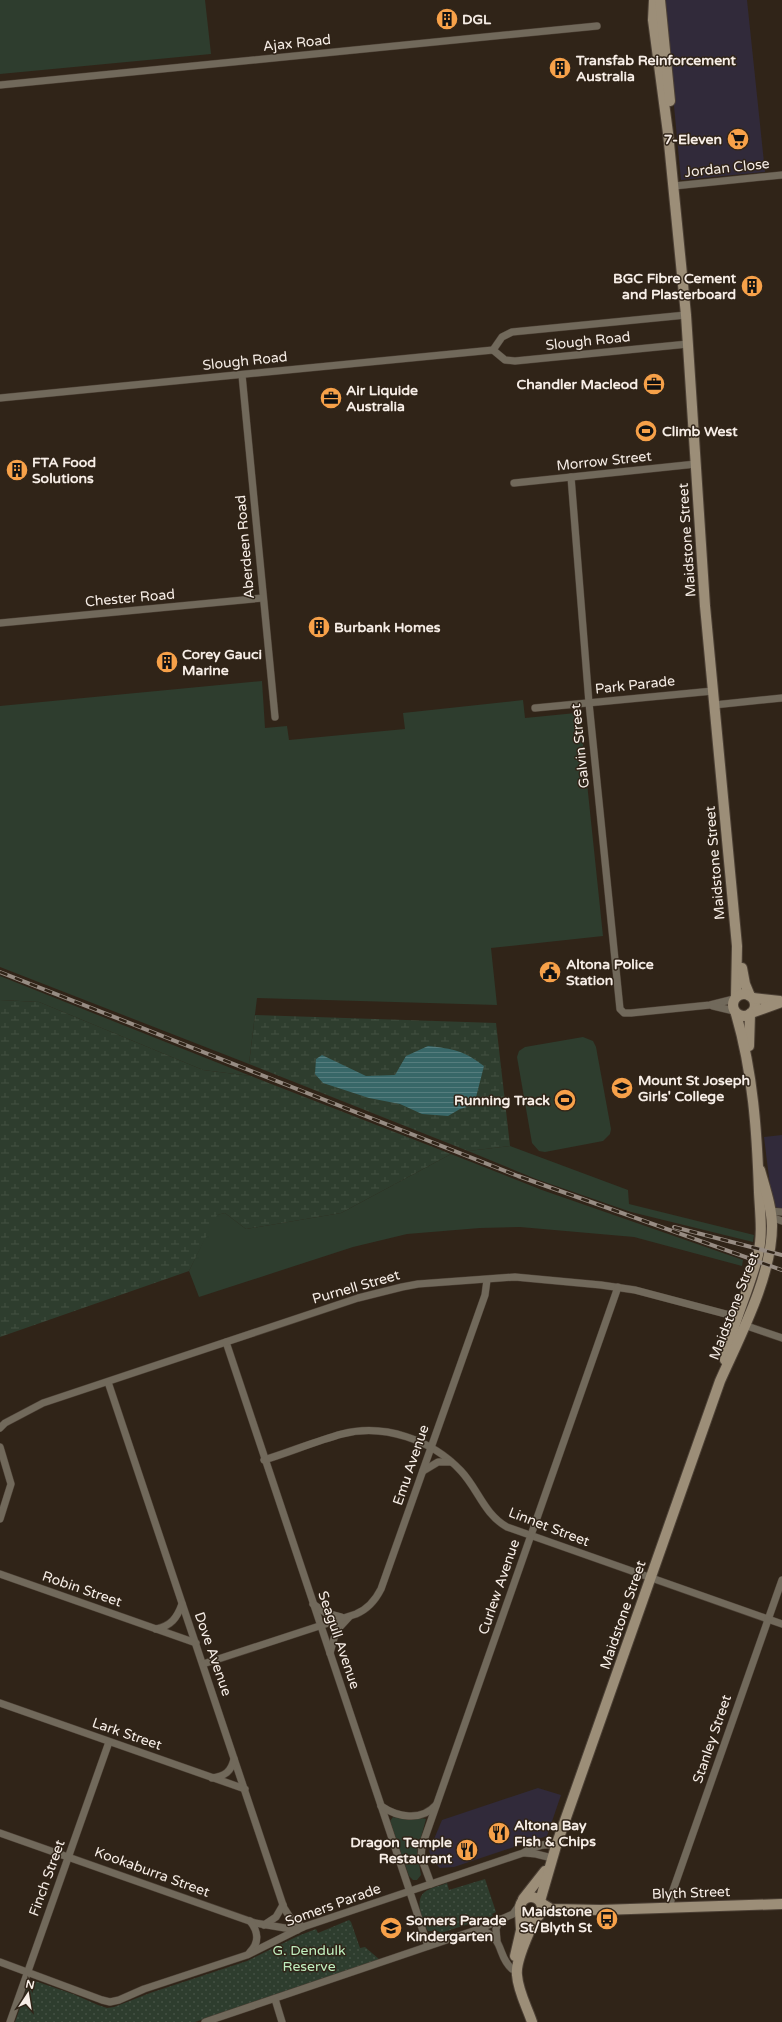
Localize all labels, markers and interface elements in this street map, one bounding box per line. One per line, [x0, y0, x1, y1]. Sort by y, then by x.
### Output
building icon: DGL [434, 6, 460, 32]
place label: DGL [462, 11, 492, 28]
street label: Ajax Road [262, 31, 332, 55]
place label: Transfab Reinforcement Australia [575, 52, 736, 85]
building icon: Transfab Reinforcement Australia [547, 55, 573, 81]
supermarket icon: 7-Eleven [725, 126, 751, 152]
place label: 7-Eleven [664, 131, 722, 148]
street label: Jordan Close [684, 155, 770, 181]
place label: BGC Fibre Cement and Plasterboard [613, 270, 737, 303]
building icon: BGC Fibre Cement and Plasterboard [739, 273, 765, 299]
street label: Slough Road [545, 328, 631, 354]
street label: Slough Road [202, 348, 288, 374]
office icon: Chandler Macleod [641, 371, 667, 397]
place label: Chandler Macleod [516, 376, 638, 393]
place label: Air Liquide Australia [346, 382, 418, 415]
office icon: Air Liquide Australia [318, 385, 344, 411]
sports icon: Climb West [633, 418, 659, 444]
place label: Climb West [662, 423, 738, 440]
street label: Morrow Street [556, 447, 653, 474]
place label: FTA Food Solutions [32, 454, 96, 487]
building icon: FTA Food Solutions [4, 457, 30, 483]
street label: Maidstone Street [674, 482, 699, 598]
street label: Aberdeen Road [232, 494, 258, 600]
street label: Chester Road [84, 586, 176, 610]
building icon: Burbank Homes [306, 614, 332, 640]
place label: Burbank Homes [334, 619, 441, 636]
place label: Corey Gauci Marine [182, 646, 262, 679]
building icon: Corey Gauci Marine [154, 649, 180, 675]
street label: Park Parade [594, 672, 676, 698]
street label: Galvin Street [567, 702, 593, 789]
street label: Maidstone Street [701, 805, 728, 921]
place label: Altona Police Station [566, 956, 654, 989]
public building icon: Altona Police Station [537, 959, 563, 985]
place label: Mount St Joseph Girls' College [638, 1072, 750, 1105]
school or university icon: Mount St Joseph Girls' College [609, 1075, 635, 1101]
sports icon: Running Track [552, 1087, 578, 1113]
place label: Running Track [454, 1092, 550, 1109]
street label: Maidstone Street [706, 1249, 763, 1362]
street label: Purnell Street [310, 1266, 402, 1308]
street label: Emu Avenue [389, 1422, 433, 1507]
street label: Linnet Street [506, 1504, 593, 1550]
street label: Curlew Avenue [475, 1537, 523, 1637]
street label: Maidstone Street [596, 1558, 650, 1672]
street label: Robin Street [40, 1567, 125, 1611]
street label: Seagull Avenue [314, 1589, 364, 1691]
street label: Dove Avenue [191, 1610, 235, 1698]
street label: Stanley Street [689, 1692, 735, 1786]
street label: Lark Street [90, 1714, 165, 1754]
place label: Altona Bay Fish & Chips [514, 1817, 596, 1850]
restaurant icon: Altona Bay Fish & Chips [486, 1820, 512, 1846]
place label: Dragon Temple Restaurant [350, 1834, 453, 1867]
street label: Finch Street [25, 1837, 69, 1919]
restaurant icon: Dragon Temple Restaurant [454, 1837, 480, 1863]
street label: Kookaburra Street [92, 1843, 213, 1901]
street label: Somers Parade [283, 1880, 383, 1930]
street label: Blyth Street [652, 1883, 731, 1903]
place label: Maidstone St/Blyth St [520, 1903, 593, 1936]
bus stop icon: Maidstone St/Blyth St [594, 1906, 620, 1932]
place label: Somers Parade Kindergarten [406, 1912, 507, 1945]
school or university icon: Somers Parade Kindergarten [378, 1915, 404, 1941]
park label: G. Dendulk Reserve [272, 1942, 346, 1975]
north arrow [8, 1974, 48, 2014]
text: N [24, 1977, 36, 1992]

